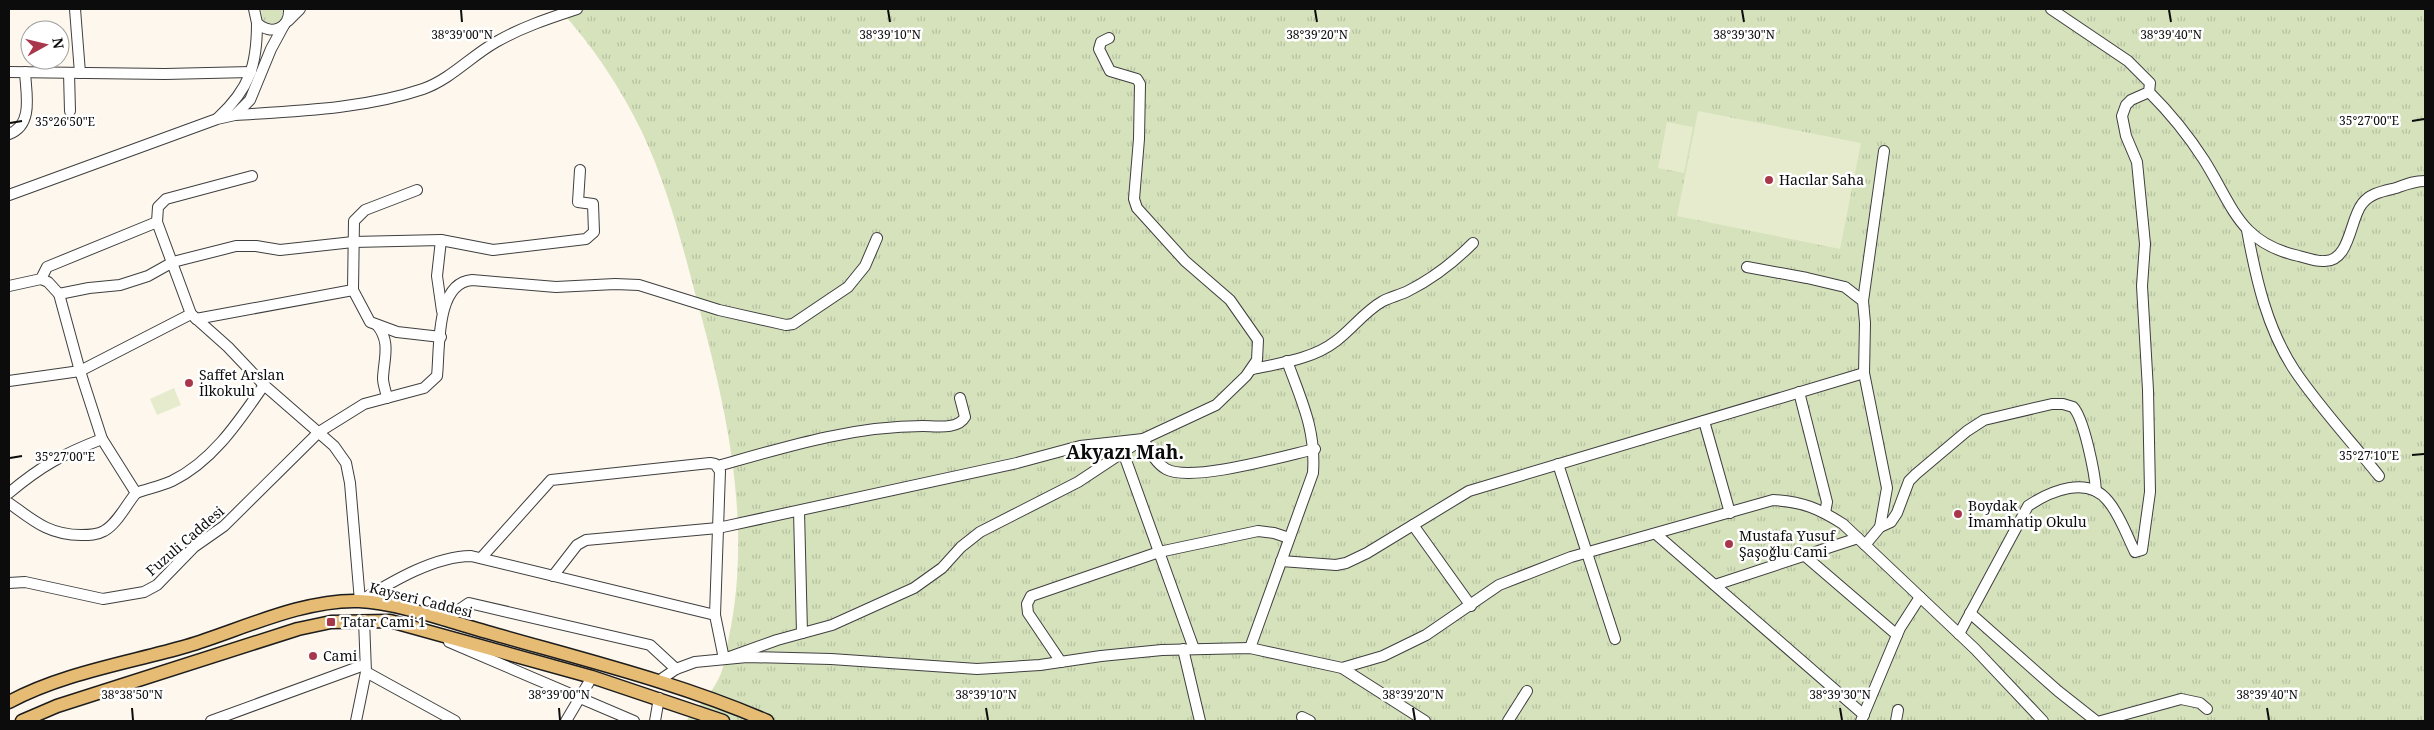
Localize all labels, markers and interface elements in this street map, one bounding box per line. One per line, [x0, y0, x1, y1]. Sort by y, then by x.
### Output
north arrow [20, 20, 70, 70]
text: 38°39'00"N [431, 26, 493, 43]
text: 38°39'10"N [859, 26, 921, 43]
text: 38°39'20"N [1286, 26, 1348, 43]
text: 38°39'30"N [1713, 26, 1775, 43]
text: 38°39'40"N [2140, 26, 2202, 43]
text: N [48, 36, 69, 50]
text: 35°27'00"E [2339, 112, 2399, 129]
text: 35°26'50"E [35, 113, 95, 130]
place label: Hacılar Saha [1779, 170, 1864, 189]
marker: Hacılar Saha [1763, 174, 1775, 186]
place label: Saffet Arslan İlkokulu [199, 365, 285, 400]
marker: Saffet Arslan İlkokulu [183, 377, 195, 389]
district label: Akyazı Mah. [1066, 439, 1184, 465]
text: 35°27'10"E [2339, 447, 2399, 464]
text: 35°27'00"E [35, 448, 95, 465]
place label: Boydak İmamhatip Okulu [1968, 496, 2087, 531]
street label: Fuzuli Caddesi [142, 501, 228, 580]
marker: Boydak İmamhatip Okulu [1952, 508, 1964, 520]
place label: Mustafa Yusuf Şaşoğlu Cami [1739, 526, 1837, 561]
marker: Mustafa Yusuf Şaşoğlu Cami [1723, 538, 1735, 550]
street label: Kayseri Caddesi [367, 577, 475, 622]
place label: Tatar Cami 1 [341, 612, 426, 631]
marker: Tatar Cami 1 [325, 616, 337, 628]
place label: Cami [323, 646, 358, 665]
marker: Cami [307, 650, 319, 662]
text: 38°38'50"N [101, 686, 163, 703]
text: 38°39'00"N [528, 686, 590, 703]
text: 38°39'10"N [955, 686, 1017, 703]
text: 38°39'20"N [1382, 686, 1444, 703]
text: 38°39'30"N [1809, 686, 1871, 703]
text: 38°39'40"N [2236, 686, 2298, 703]

